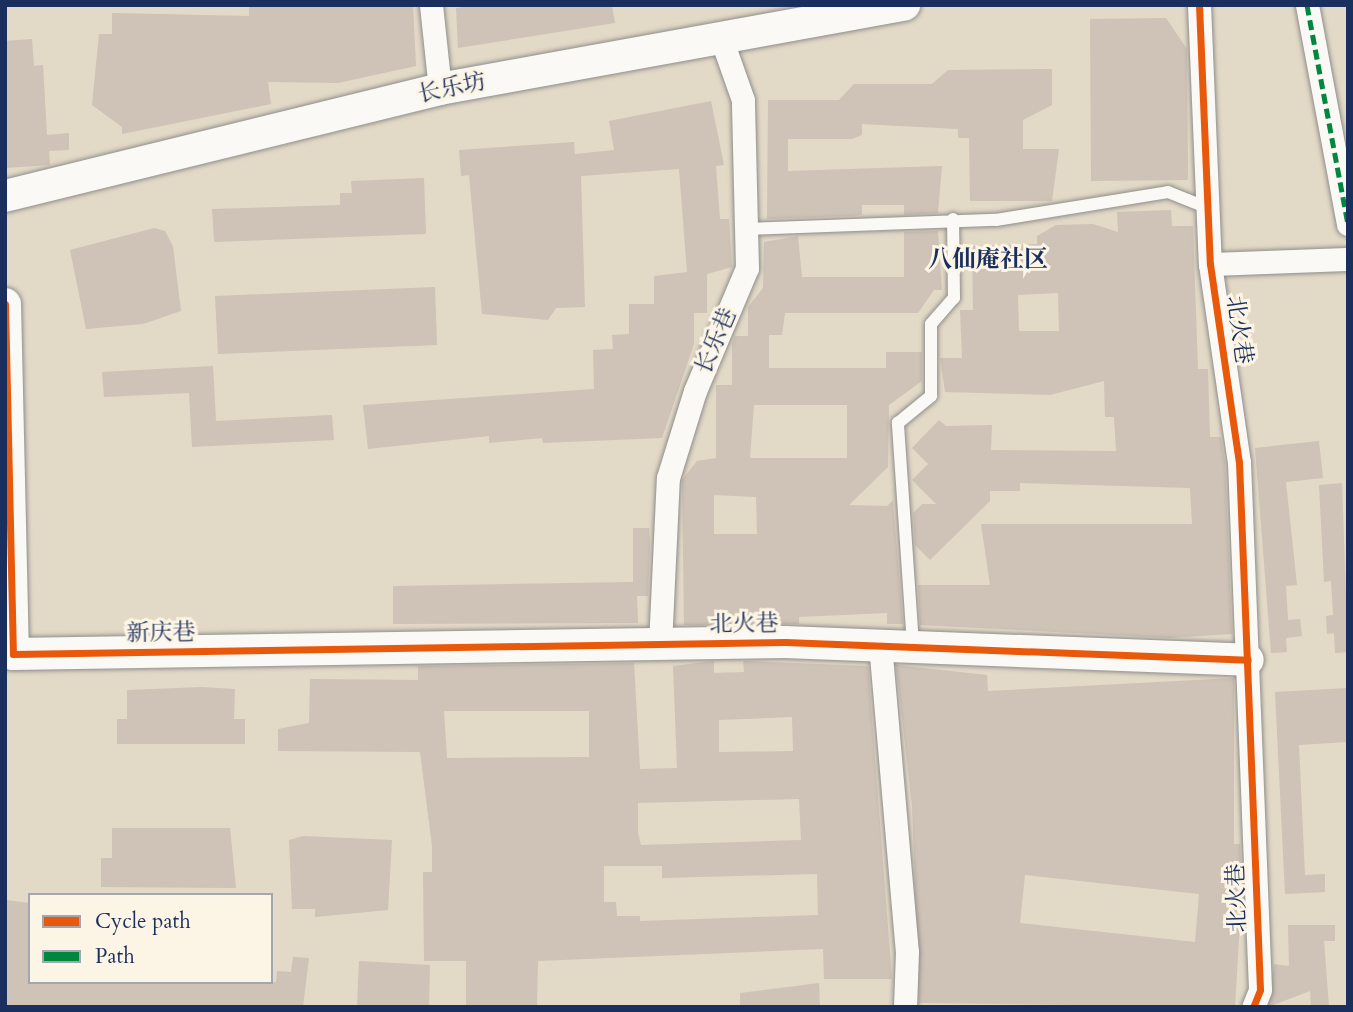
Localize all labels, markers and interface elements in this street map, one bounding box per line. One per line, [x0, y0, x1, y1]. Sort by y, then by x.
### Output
street label: 长乐坊 [415, 67, 489, 109]
district label: 八仙庵社区 [928, 246, 1048, 274]
street label: 北火巷 [1221, 294, 1257, 366]
street label: 长乐巷 [690, 304, 742, 378]
street label: 北火巷 [709, 610, 779, 638]
street label: 新庆巷 [126, 619, 196, 647]
street label: 北火巷 [1222, 863, 1252, 933]
legend [28, 893, 273, 984]
text: Cycle path [95, 907, 191, 936]
text: Path [95, 942, 135, 971]

